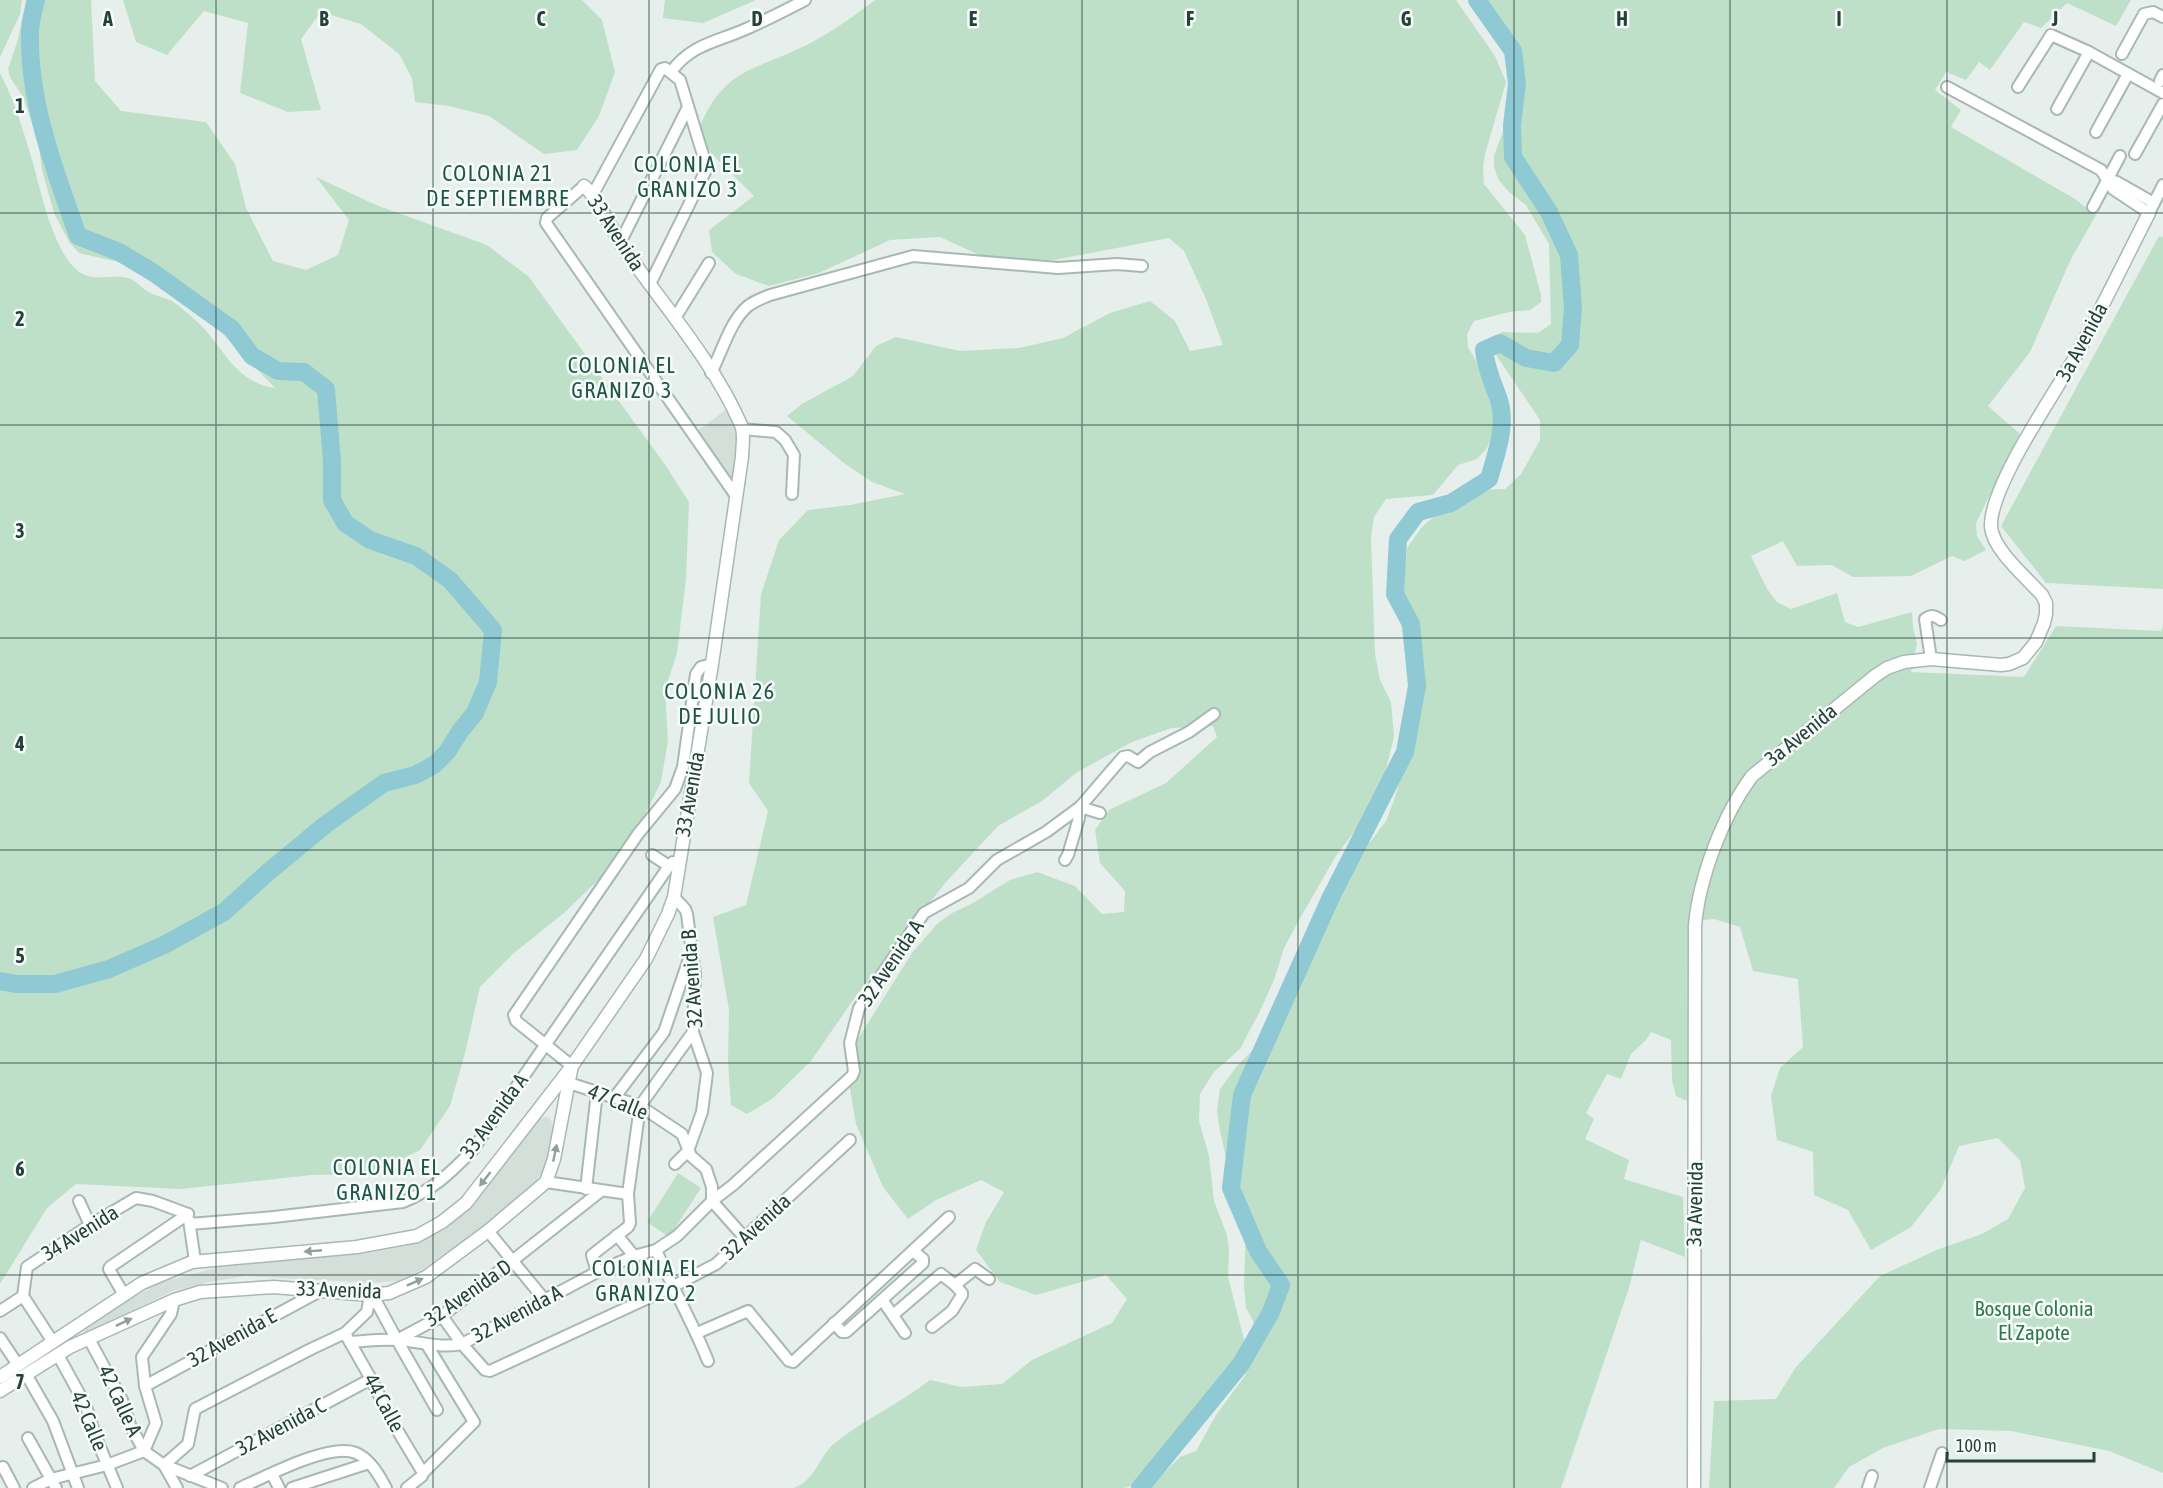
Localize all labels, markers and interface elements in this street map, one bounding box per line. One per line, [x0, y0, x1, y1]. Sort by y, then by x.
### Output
text: A [102, 7, 113, 30]
text: B [319, 7, 329, 30]
text: C [537, 7, 546, 30]
text: D [751, 7, 763, 30]
text: E [969, 7, 978, 30]
text: F [1186, 7, 1194, 30]
text: G [1401, 7, 1412, 30]
text: H [1616, 7, 1628, 30]
text: I [1836, 7, 1842, 30]
text: J [2051, 7, 2058, 30]
text: 1 [15, 94, 25, 117]
district label: COLONIA EL GRANIZO 3 [634, 151, 742, 202]
district label: COLONIA 21 DE SEPTIEMBRE [426, 160, 570, 211]
street label: 33 Avenida [583, 190, 650, 275]
street label: 3a Avenida [2050, 298, 2112, 385]
text: 2 [15, 307, 25, 330]
district label: COLONIA EL GRANIZO 3 [568, 352, 676, 403]
text: 3 [15, 519, 25, 542]
district label: COLONIA 26 DE JULIO [664, 678, 776, 729]
street label: 3a Avenida [1760, 698, 1841, 770]
text: 4 [14, 732, 25, 755]
street label: 33 Avenida [670, 750, 708, 838]
street label: 32 Avenida A [853, 914, 928, 1010]
street label: 32 Avenida B [676, 929, 706, 1029]
text: 5 [15, 944, 25, 967]
street label: 33 Avenida A [454, 1068, 532, 1162]
street label: 47 Calle [585, 1078, 652, 1124]
one-way arrow [551, 1143, 560, 1162]
district label: COLONIA EL GRANIZO 1 [333, 1154, 441, 1205]
text: 6 [15, 1157, 25, 1180]
street label: 3a Avenida [1681, 1161, 1707, 1247]
one-way arrow [479, 1171, 492, 1187]
street label: 32 Avenida [716, 1188, 795, 1264]
street label: 34 Avenida [37, 1199, 122, 1265]
one-way arrow [304, 1246, 323, 1256]
street label: 32 Avenida D [419, 1254, 515, 1331]
district label: COLONIA EL GRANIZO 2 [592, 1255, 700, 1306]
street label: 33 Avenida [296, 1276, 382, 1302]
one-way arrow [407, 1277, 424, 1286]
street label: 32 Avenida A [467, 1279, 566, 1347]
park label: Bosque Colonia El Zapote [1974, 1296, 2094, 1344]
street label: 32 Avenida E [183, 1303, 280, 1371]
one-way arrow [116, 1318, 133, 1327]
street label: 42 Calle A [94, 1361, 148, 1440]
street label: 44 Calle [360, 1369, 410, 1436]
text: 7 [15, 1370, 25, 1393]
street label: 42 Calle [67, 1387, 113, 1454]
street label: 32 Avenida C [232, 1392, 330, 1460]
scale bar [1947, 1425, 2094, 1463]
text: 100 m [1956, 1435, 1997, 1456]

